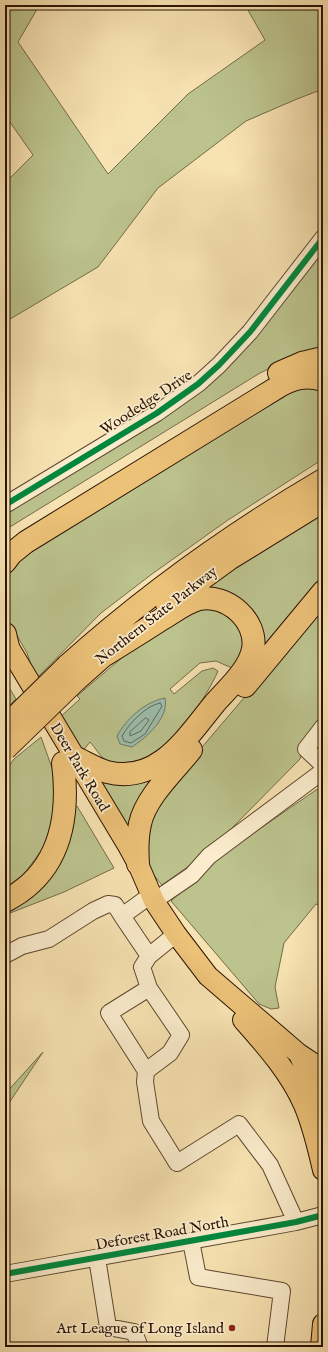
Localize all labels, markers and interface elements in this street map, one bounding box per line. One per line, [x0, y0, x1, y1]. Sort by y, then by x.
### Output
street label: Woodedge Drive [97, 366, 196, 439]
street label: Northern State Parkway [92, 562, 222, 669]
street label: Deer Park Road [46, 719, 114, 816]
street label: Deforest Road North [94, 1212, 230, 1255]
place label: Art League of Long Island [55, 1319, 225, 1338]
marker: Art League of Long Island [227, 1323, 237, 1333]

